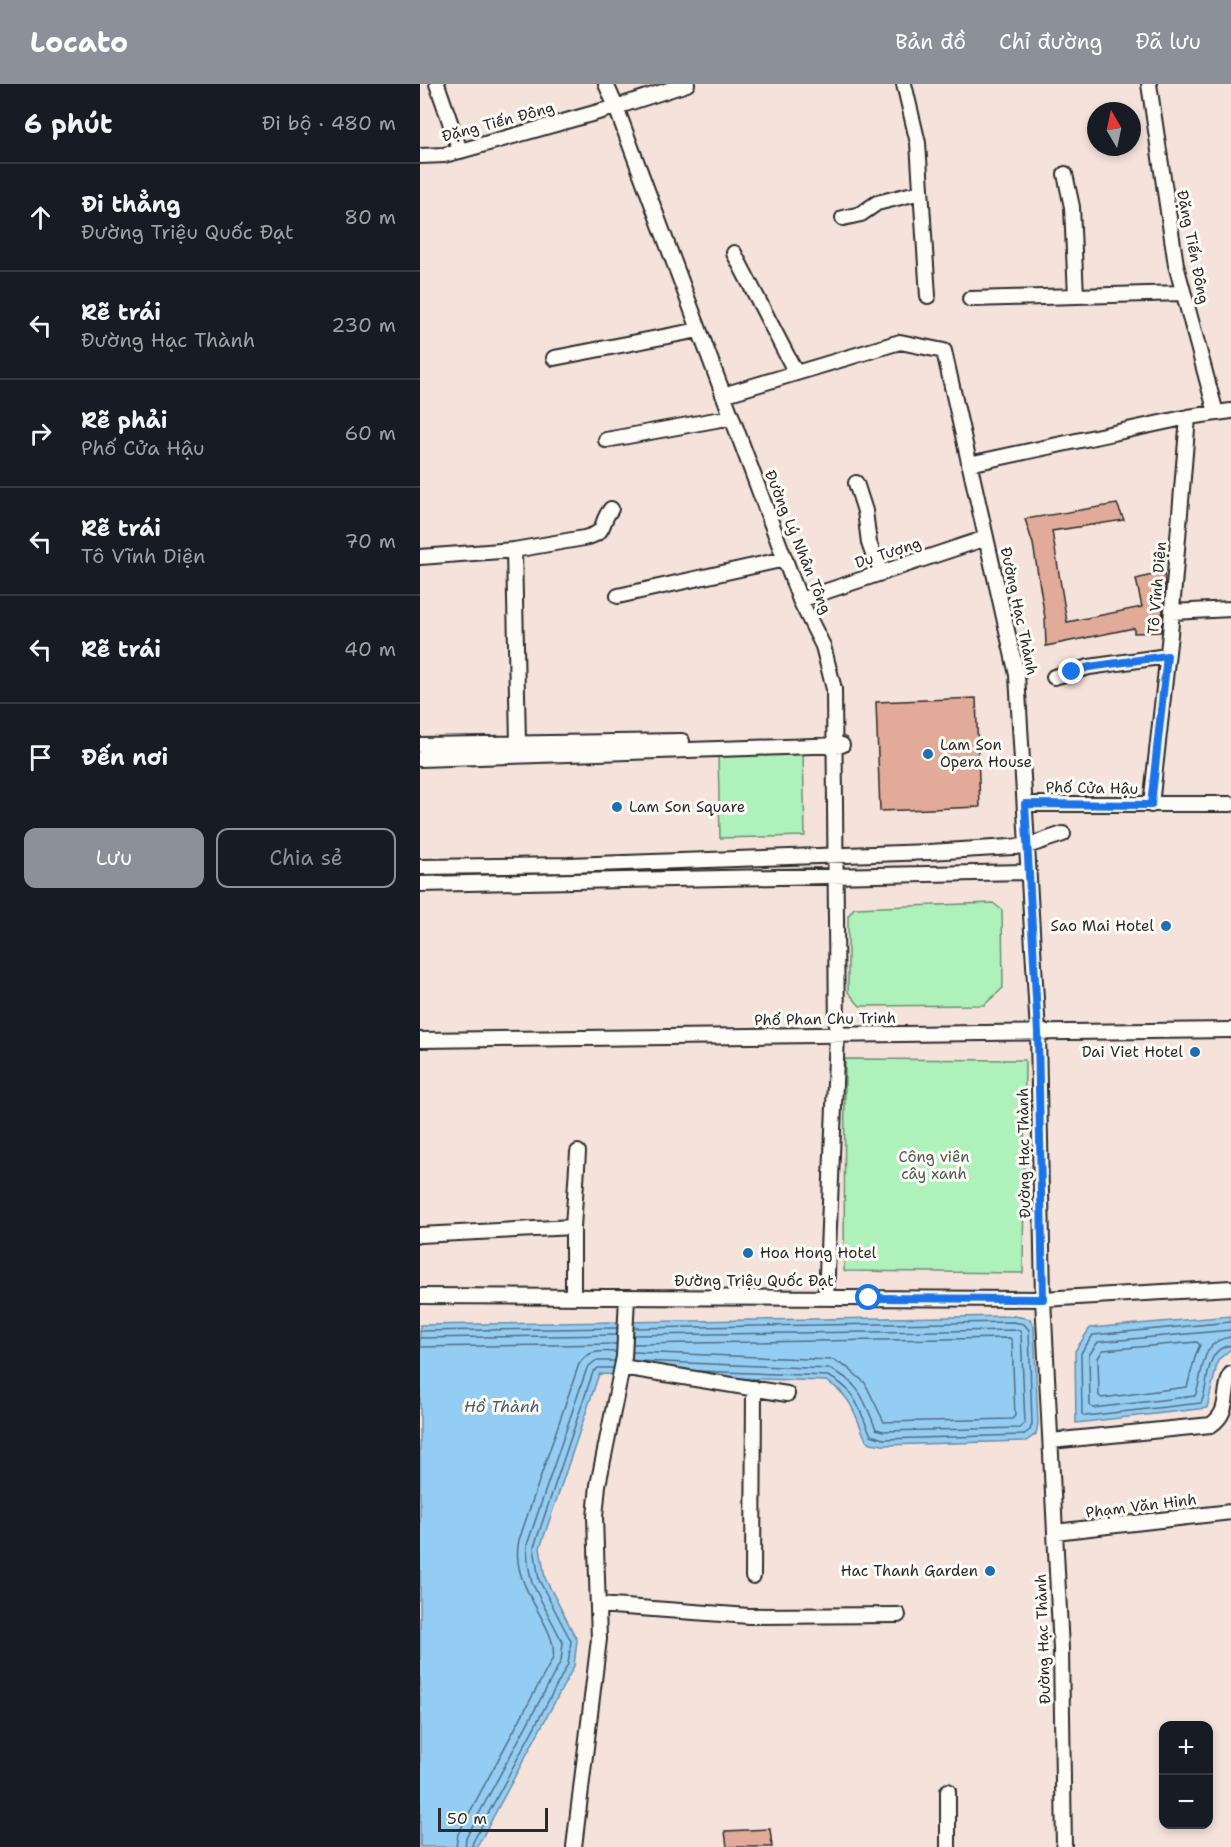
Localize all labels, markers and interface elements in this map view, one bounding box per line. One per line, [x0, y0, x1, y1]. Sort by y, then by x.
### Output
text: Locato [30, 23, 128, 61]
text: Bản đồ [895, 28, 966, 56]
text: Chỉ đường [999, 28, 1102, 56]
text: Đã lưu [1135, 28, 1201, 56]
street label: Đặng Tiến Đông [440, 97, 556, 147]
north arrow [1087, 102, 1141, 156]
text: 6 phút [24, 106, 113, 141]
text: Đi bộ · 480 m [262, 110, 396, 136]
street label: Đặng Tiến Đông [1172, 188, 1214, 306]
text: Đi thẳng [81, 190, 181, 219]
icon: ahead [24, 201, 57, 234]
text: 80 m [344, 204, 396, 230]
text: Đường Triệu Quốc Đạt [81, 219, 294, 245]
text: Rẽ trái [81, 298, 161, 327]
icon: left [24, 309, 57, 342]
text: 230 m [331, 312, 396, 338]
text: Đường Hạc Thành [81, 327, 255, 353]
text: Rẽ phải [81, 406, 167, 435]
icon: right [24, 417, 57, 450]
text: 60 m [344, 420, 396, 446]
text: Phố Cửa Hậu [81, 435, 205, 461]
street label: Đường Lý Nhân Tông [760, 467, 836, 617]
text: Rẽ trái [81, 514, 161, 543]
icon: left [24, 525, 57, 558]
text: 70 m [344, 528, 396, 554]
street label: Dụ Tượng [852, 533, 924, 573]
street label: Tô Vĩnh Diện [1143, 541, 1171, 635]
text: Tô Vĩnh Diện [81, 543, 205, 569]
street label: Đường Hạc Thành [996, 545, 1042, 677]
icon: left [24, 633, 57, 666]
text: Rẽ trái [81, 635, 161, 664]
text: 40 m [344, 636, 396, 662]
route end [1058, 658, 1084, 684]
place label: Lam Son Opera House [940, 735, 1032, 772]
icon: arrive [24, 741, 57, 774]
text: Đến nơi [81, 743, 168, 772]
marker: Lam Son Opera House [921, 747, 935, 761]
street label: Phố Cửa Hậu [1046, 777, 1138, 799]
place label: Lam Son Square [629, 797, 745, 817]
marker: Lam Son Square [610, 800, 624, 814]
button: Lưu [24, 828, 204, 888]
button: Chia sẻ [216, 828, 396, 888]
place label: Sao Mai Hotel [1051, 916, 1154, 936]
marker: Sao Mai Hotel [1159, 919, 1173, 933]
street label: Phố Phan Chu Trinh [754, 1008, 896, 1030]
place label: Dai Viet Hotel [1082, 1042, 1183, 1062]
marker: Dai Viet Hotel [1188, 1045, 1202, 1059]
street label: Đường Hạc Thành [1013, 1088, 1035, 1218]
park label: Công viên cây xanh [899, 1147, 969, 1184]
place label: Hoa Hong Hotel [760, 1243, 877, 1263]
marker: Hoa Hong Hotel [741, 1246, 755, 1260]
street label: Đường Triệu Quốc Đạt [674, 1271, 834, 1291]
route start [855, 1284, 881, 1310]
water label: Hồ Thành [464, 1396, 540, 1417]
street label: Phạm Văn Hinh [1084, 1489, 1198, 1523]
place label: Hac Thanh Garden [841, 1561, 978, 1581]
marker: Hac Thanh Garden [983, 1564, 997, 1578]
street label: Đường Hạc Thành [1031, 1573, 1055, 1705]
map controls [1159, 1721, 1213, 1829]
button: + [1159, 1721, 1213, 1775]
button: − [1159, 1775, 1213, 1829]
scale bar [438, 1805, 548, 1832]
text: 50 m [447, 1808, 487, 1829]

